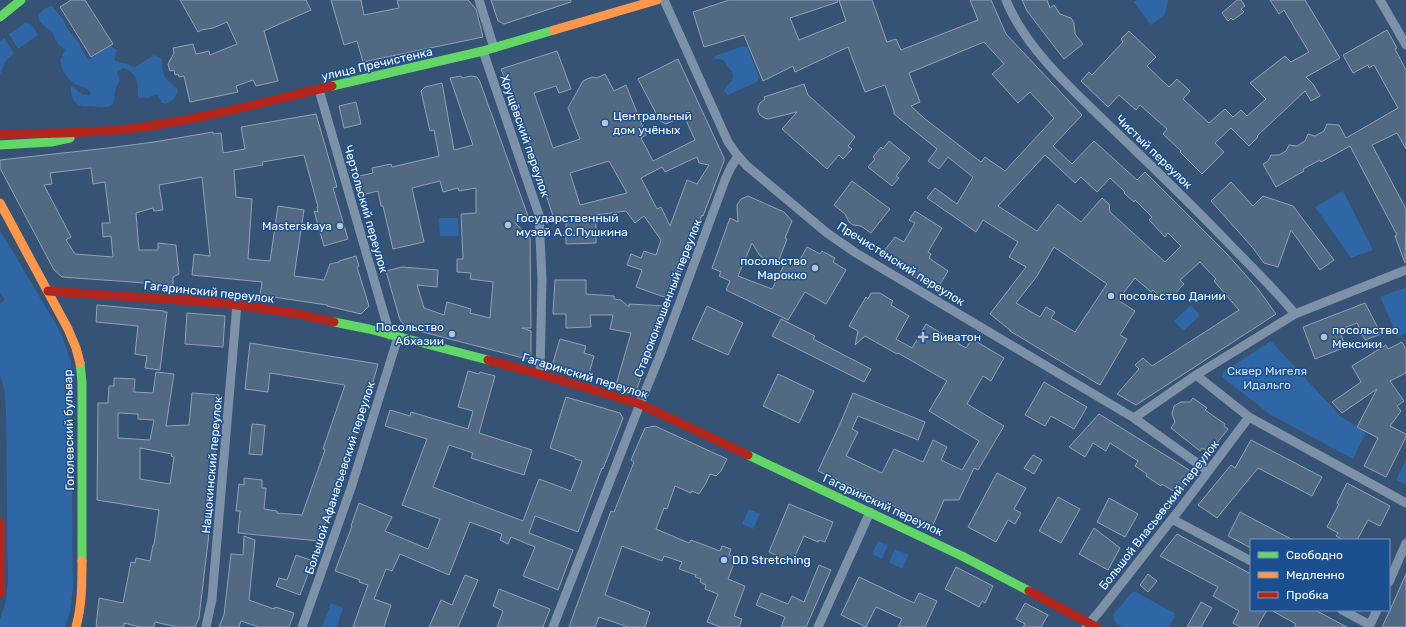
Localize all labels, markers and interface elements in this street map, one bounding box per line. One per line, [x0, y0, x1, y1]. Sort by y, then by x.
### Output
street label: улица Пречистенка [320, 44, 434, 84]
street label: Хрущёвский переулок [497, 73, 553, 200]
place label: Центральный дом учёных [613, 109, 692, 137]
street label: Чистый переулок [1113, 112, 1195, 192]
marker: Центральный дом учёных [600, 118, 610, 128]
street label: Чертольский переулок [341, 144, 391, 275]
place label: Государственный музей А.С.Пушкина [516, 211, 628, 239]
street label: Староконюшенный переулок [631, 216, 705, 379]
place label: Masterskaya [262, 219, 332, 233]
street label: Пречистенский переулок [835, 219, 968, 309]
marker: Государственный музей А.С.Пушкина [503, 220, 513, 230]
marker: Masterskaya [335, 221, 345, 231]
place label: посольство Марокко [740, 254, 807, 282]
marker: посольство Марокко [810, 263, 820, 273]
street label: Гагаринский переулок [143, 278, 275, 306]
place label: посольство Дании [1119, 289, 1226, 303]
marker: посольство Дании [1106, 291, 1116, 301]
place label: Посольство Абхазии [376, 320, 444, 348]
place label: посольство Мексики [1332, 323, 1399, 351]
marker: Посольство Абхазии [447, 329, 457, 339]
place label: Виватон [932, 330, 981, 344]
marker: Виватон [917, 331, 929, 343]
marker: посольство Мексики [1319, 332, 1329, 342]
street label: Гагаринский переулок [520, 350, 650, 402]
park label: Сквер Мигеля Идальго [1227, 364, 1307, 392]
street label: Гоголевский бульвар [61, 369, 77, 491]
street label: Большой Афанасьевский переулок [302, 379, 378, 576]
street label: Нащокинский переулок [199, 395, 225, 534]
street label: Большой Власьевский переулок [1096, 437, 1222, 593]
street label: Гагаринский переулок [821, 471, 946, 539]
legend [1250, 539, 1390, 611]
text: Свободно [1286, 548, 1343, 562]
place label: DD Stretching [732, 553, 811, 567]
marker: DD Stretching [719, 555, 729, 565]
text: Медленно [1286, 568, 1345, 582]
text: Пробка [1286, 588, 1329, 602]

